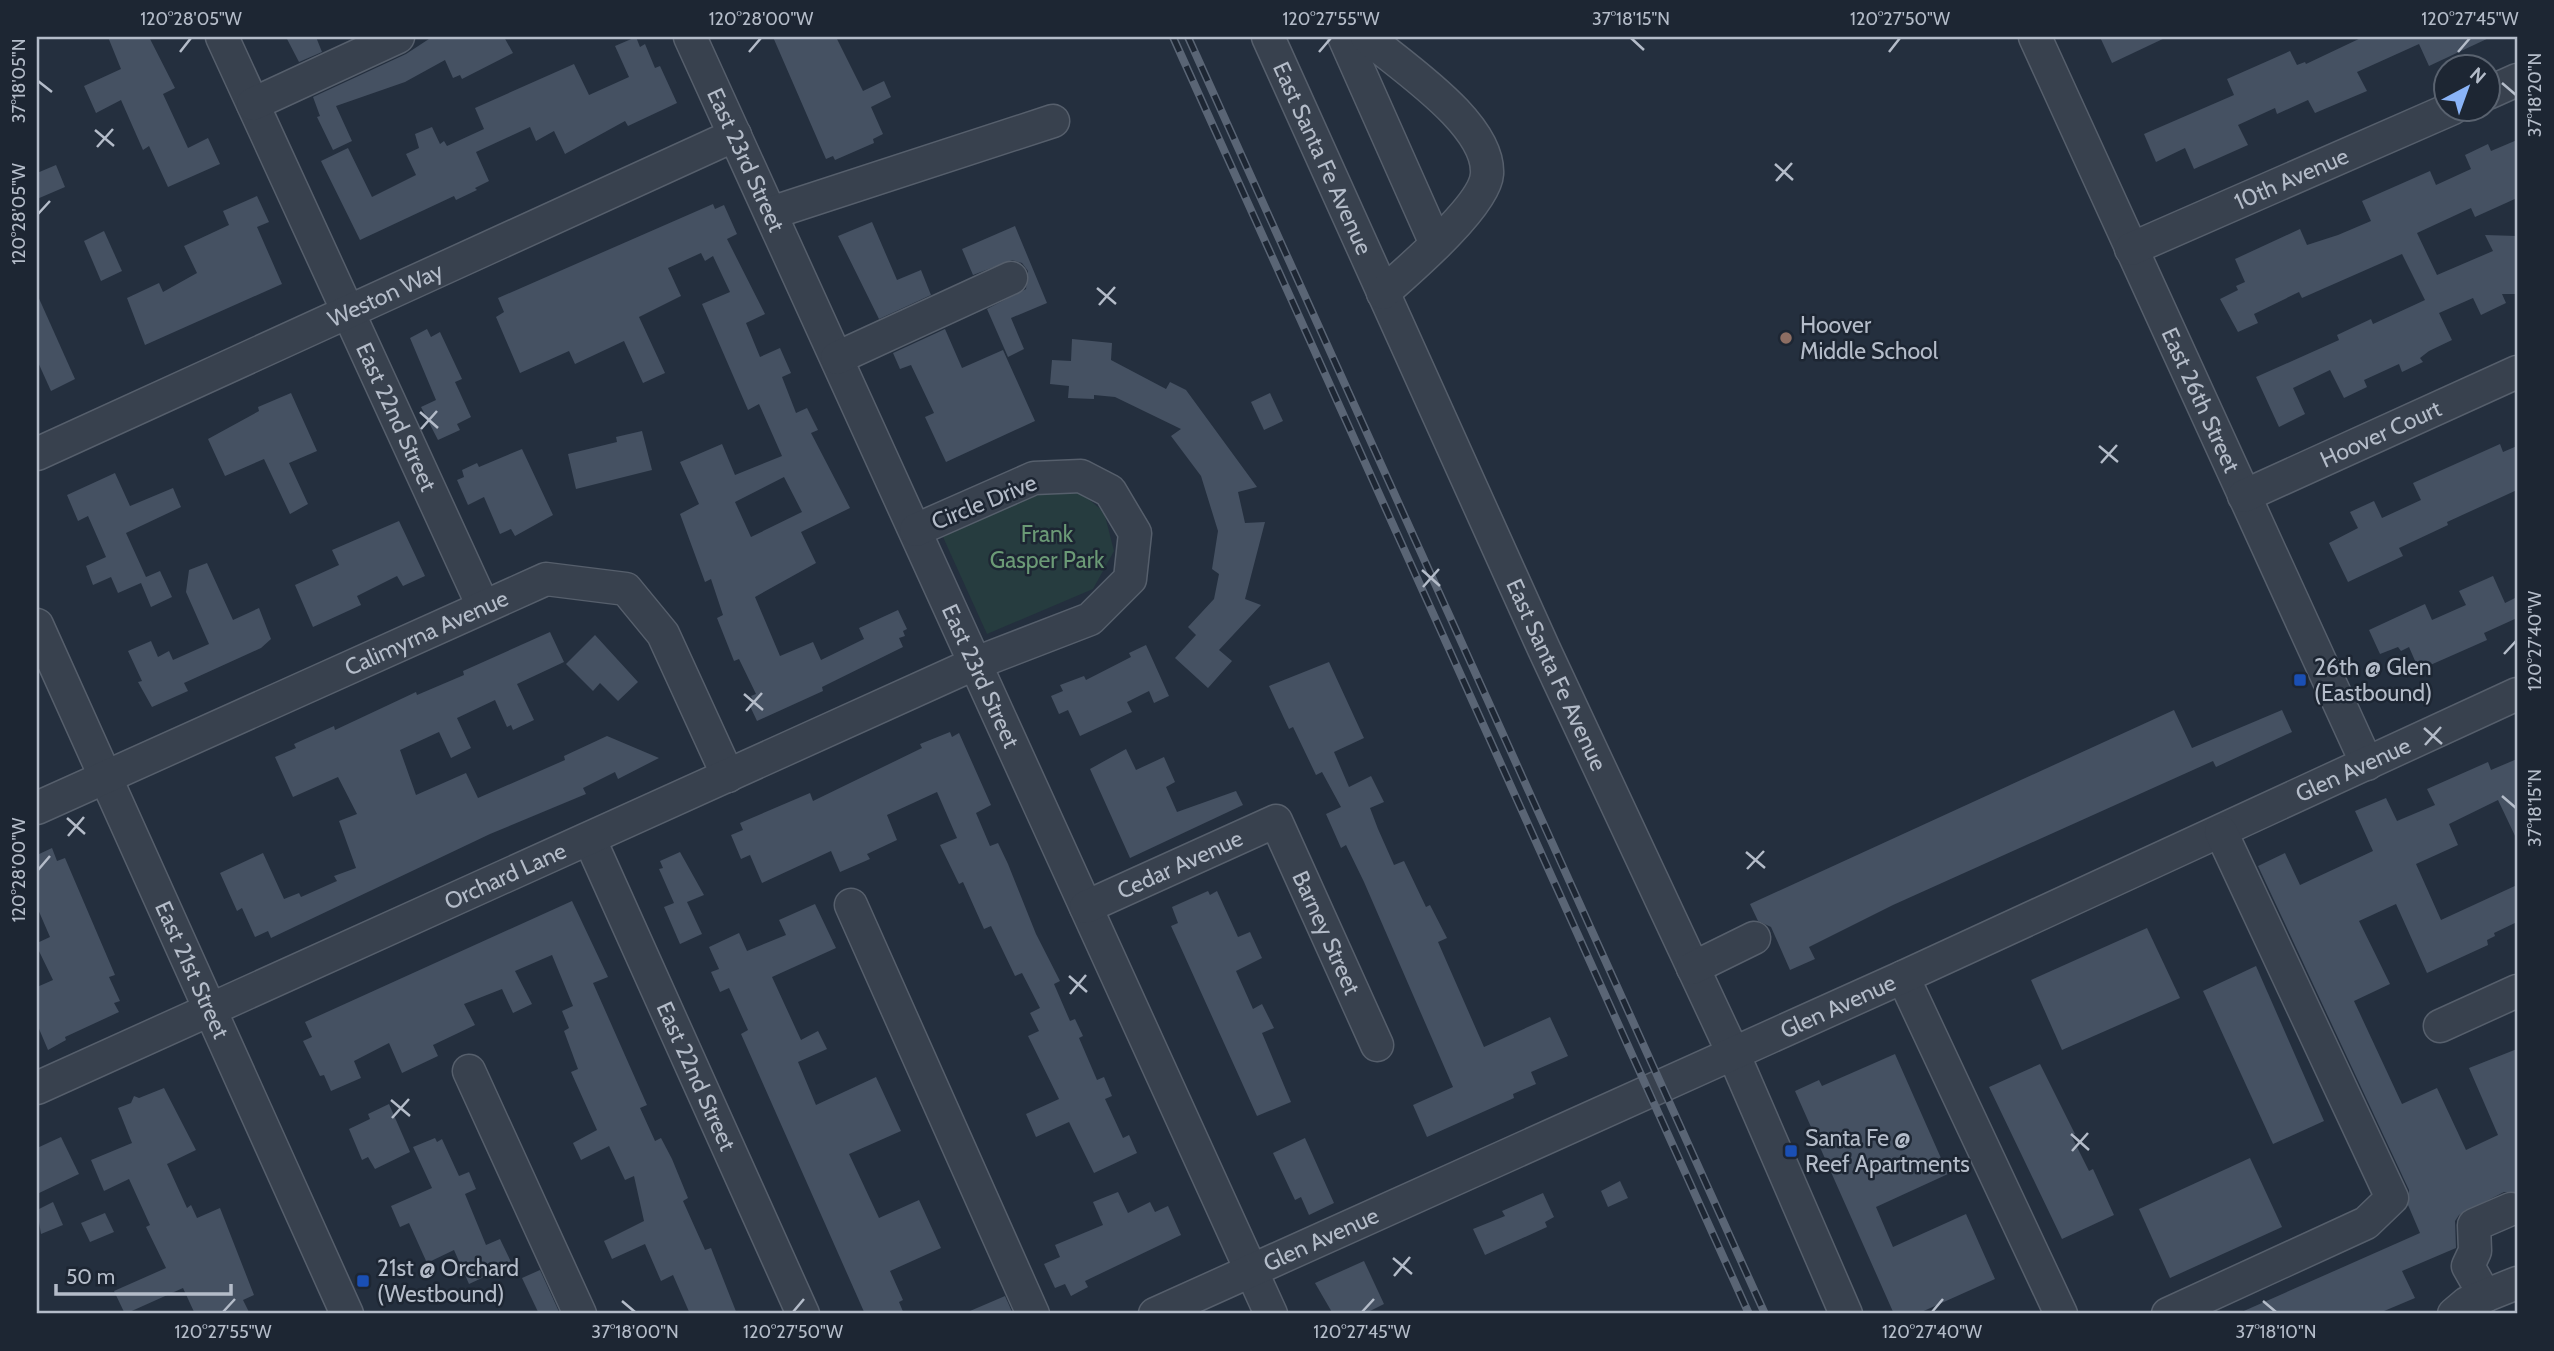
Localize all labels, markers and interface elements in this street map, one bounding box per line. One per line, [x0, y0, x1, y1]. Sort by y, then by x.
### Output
text: 120°28'05"W [140, 8, 242, 30]
text: 120°28'00"W [709, 8, 813, 30]
text: 120°27'55"W [1283, 8, 1380, 30]
text: 37°18'15"N [1592, 8, 1670, 30]
text: 120°27'50"W [1850, 8, 1950, 30]
text: 120°27'45"W [2421, 8, 2519, 30]
text: 37°18'05"N [8, 39, 30, 123]
north arrow [2432, 52, 2502, 122]
text: 37°18'20"N [2524, 53, 2546, 137]
street label: East Santa Fe Avenue [1267, 57, 1378, 259]
text: N [2465, 62, 2490, 89]
street label: East 23rd Street [701, 84, 791, 236]
street label: 10th Avenue [2230, 141, 2353, 216]
text: 120°28'05"W [8, 163, 30, 265]
street label: Weston Way [323, 256, 448, 333]
place label: Hoover Middle School [1800, 311, 1939, 365]
street label: East 26th Street [2156, 323, 2246, 477]
marker: Hoover Middle School [1778, 330, 1794, 346]
street label: East 22nd Street [350, 338, 443, 496]
street label: Hoover Court [2316, 394, 2446, 474]
street label: Circle Drive [927, 468, 1041, 536]
park label: Frank Gasper Park [990, 520, 1105, 574]
street label: East Santa Fe Avenue [1500, 574, 1613, 775]
street label: Calimyrna Avenue [340, 584, 513, 682]
text: 120°27'40"W [2524, 591, 2546, 691]
street label: East 23rd Street [936, 600, 1026, 752]
place label: 26th @ Glen (Eastbound) [2314, 653, 2432, 707]
marker: 26th @ Glen (Eastbound) [2292, 672, 2308, 688]
street label: Glen Avenue [2291, 731, 2415, 808]
text: 37°18'15"N [2524, 769, 2546, 847]
text: 120°28'00"W [8, 818, 30, 922]
street label: Cedar Avenue [1113, 824, 1247, 905]
street label: Orchard Lane [440, 836, 571, 916]
street label: Barney Street [1286, 866, 1366, 999]
street label: East 21st Street [149, 897, 235, 1043]
street label: Glen Avenue [1776, 968, 1900, 1044]
street label: East 22nd Street [651, 997, 742, 1155]
place label: Santa Fe @ Reef Apartments [1805, 1124, 1970, 1178]
marker: Santa Fe @ Reef Apartments [1783, 1143, 1799, 1159]
street label: Glen Avenue [1259, 1201, 1383, 1277]
scale bar [56, 1253, 231, 1297]
place label: 21st @ Orchard (Westbound) [377, 1254, 519, 1308]
text: 50 m [66, 1264, 115, 1289]
marker: 21st @ Orchard (Westbound) [355, 1273, 371, 1289]
text: 120°27'55"W [175, 1321, 272, 1343]
text: 37°18'00"N [591, 1321, 679, 1343]
text: 120°27'50"W [743, 1321, 843, 1343]
text: 120°27'45"W [1313, 1321, 1411, 1343]
text: 120°27'40"W [1882, 1321, 1982, 1343]
text: 37°18'10"N [2236, 1321, 2316, 1343]

